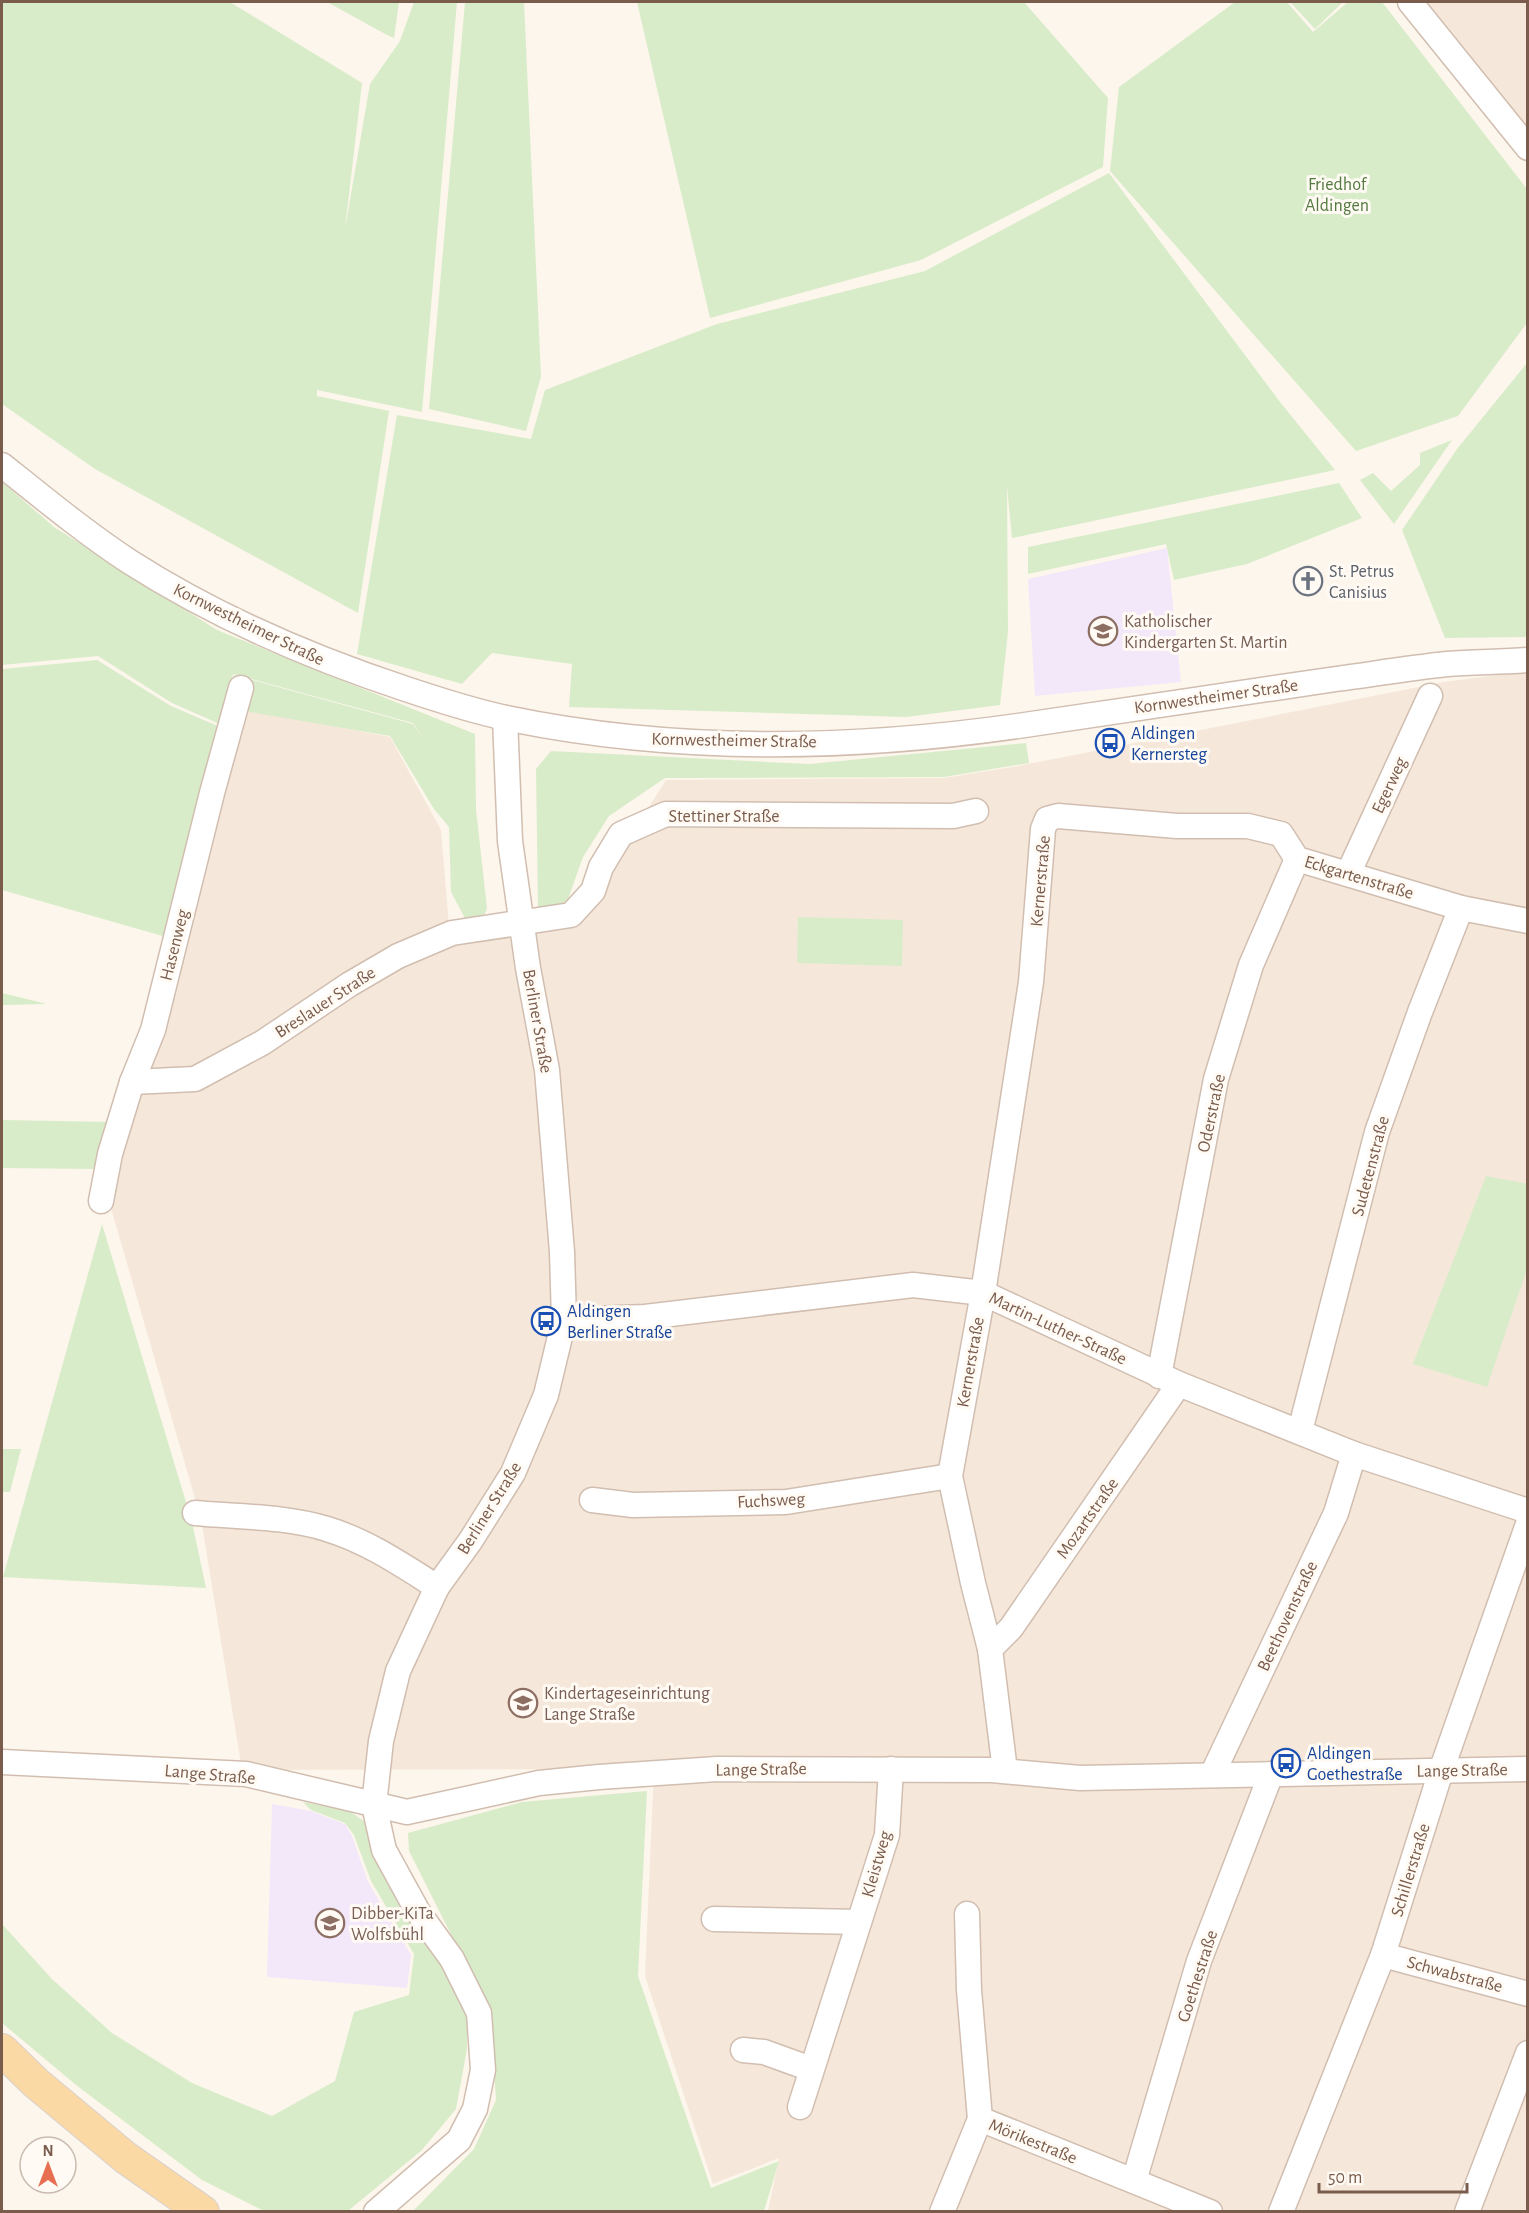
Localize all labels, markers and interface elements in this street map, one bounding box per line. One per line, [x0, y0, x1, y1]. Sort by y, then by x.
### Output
park label: Friedhof Aldingen [1305, 176, 1369, 215]
place label: St. Petrus Canisius [1329, 563, 1394, 602]
church icon: St. Petrus Canisius [1292, 565, 1324, 597]
street label: Kornwestheimer Straße [170, 581, 327, 669]
place label: Katholischer Kindergarten St. Martin [1124, 613, 1288, 652]
school or university icon: Katholischer Kindergarten St. Martin [1087, 615, 1119, 647]
street label: Kornwestheimer Straße [1133, 677, 1299, 717]
place label: Aldingen Kernersteg [1131, 725, 1207, 764]
bus stop icon: Aldingen Kernersteg [1094, 727, 1126, 759]
street label: Kornwestheimer Straße [651, 731, 817, 751]
street label: Egerweg [1369, 754, 1411, 816]
street label: Stettiner Straße [669, 808, 779, 826]
street label: Kernerstraße [1028, 835, 1054, 927]
street label: Eckgartenstraße [1302, 853, 1415, 903]
street label: Hasenweg [157, 907, 193, 983]
street label: Breslauer Straße [272, 964, 379, 1042]
street label: Berliner Straße [519, 968, 555, 1075]
street label: Oderstraße [1195, 1072, 1229, 1154]
street label: Sudetenstraße [1349, 1114, 1393, 1218]
street label: Martin-Luther-Straße [986, 1289, 1129, 1369]
place label: Aldingen Berliner Straße [567, 1303, 672, 1342]
bus stop icon: Aldingen Berliner Straße [530, 1305, 562, 1337]
street label: Kernerstraße [954, 1316, 988, 1409]
street label: Berliner Straße [454, 1459, 525, 1558]
street label: Mozartstraße [1053, 1475, 1122, 1562]
street label: Fuchsweg [737, 1490, 806, 1512]
street label: Beethovenstraße [1255, 1559, 1321, 1674]
place label: Kindertageseinrichtung Lange Straße [544, 1685, 710, 1724]
school or university icon: Kindertageseinrichtung Lange Straße [507, 1687, 539, 1719]
place label: Aldingen Goethestraße [1307, 1745, 1403, 1784]
bus stop icon: Aldingen Goethestraße [1270, 1747, 1302, 1779]
street label: Lange Straße [715, 1760, 807, 1780]
street label: Lange Straße [1416, 1761, 1508, 1781]
street label: Lange Straße [164, 1762, 256, 1788]
street label: Schillerstraße [1388, 1822, 1434, 1919]
street label: Kleistweg [859, 1829, 895, 1899]
place label: Dibber-KiTa Wolfsbühl [351, 1905, 434, 1944]
school or university icon: Dibber-KiTa Wolfsbühl [314, 1907, 346, 1939]
street label: Goethestraße [1175, 1928, 1221, 2025]
street label: Schwabstraße [1405, 1954, 1504, 1996]
street label: Mörikestraße [986, 2116, 1079, 2168]
north arrow [18, 2135, 78, 2195]
text: N [42, 2143, 54, 2159]
scale bar [1319, 2156, 1468, 2194]
text: 50 m [1328, 2169, 1362, 2187]

